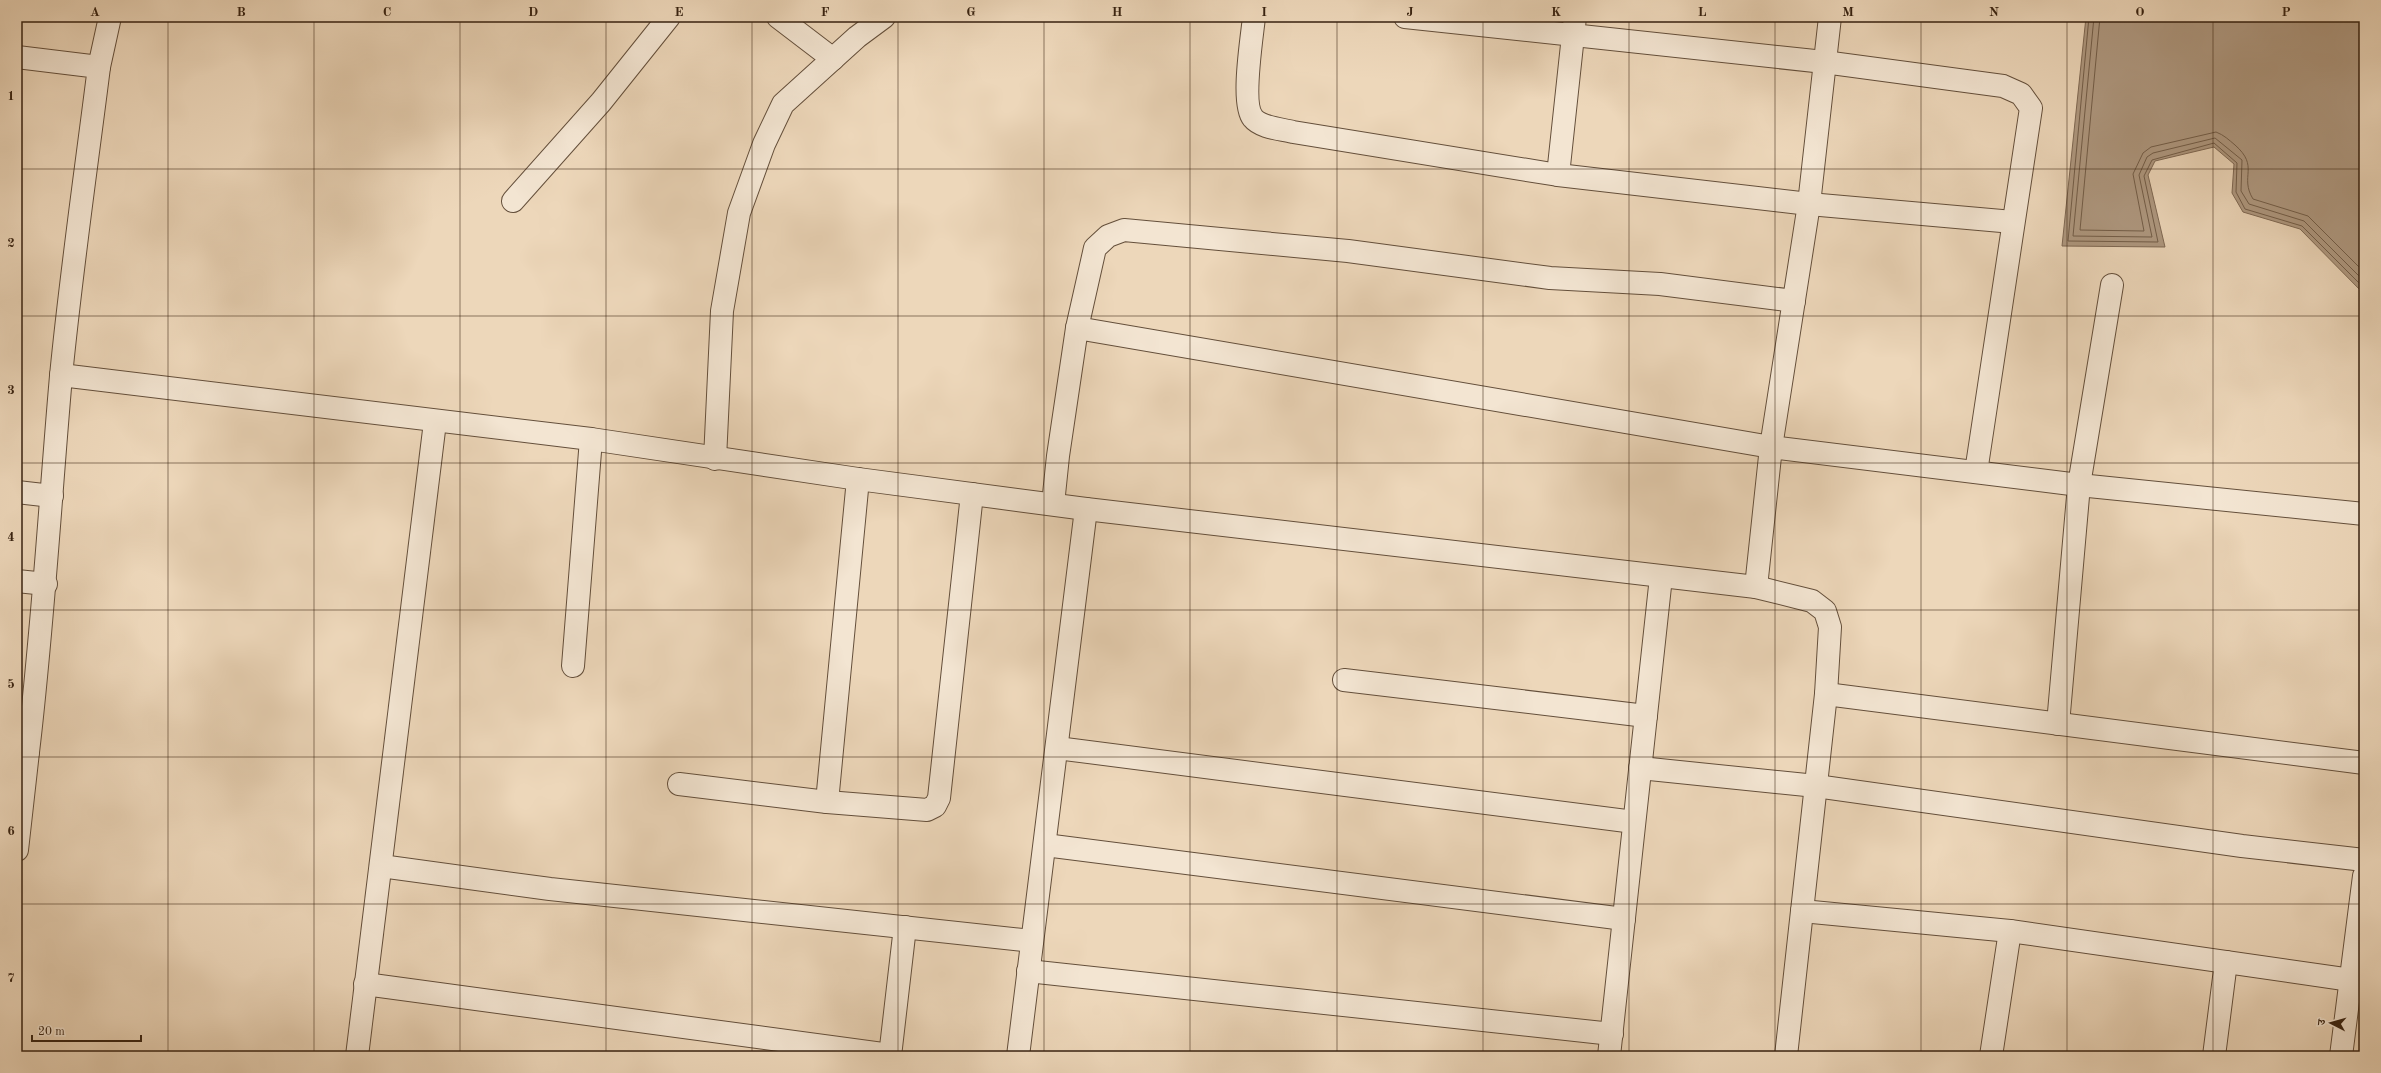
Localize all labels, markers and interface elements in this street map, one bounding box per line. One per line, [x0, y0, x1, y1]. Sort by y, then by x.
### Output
text: A [90, 6, 100, 19]
text: B [236, 6, 246, 19]
text: C [383, 6, 391, 19]
text: D [528, 6, 538, 19]
text: E [675, 6, 684, 19]
text: F [821, 6, 830, 19]
text: G [966, 6, 976, 19]
text: H [1112, 6, 1123, 19]
text: I [1261, 6, 1267, 19]
text: J [1406, 6, 1414, 19]
text: K [1551, 6, 1561, 19]
text: L [1698, 6, 1707, 19]
text: M [1842, 6, 1854, 19]
text: N [1989, 6, 1999, 19]
text: O [2135, 6, 2145, 19]
text: P [2281, 6, 2291, 19]
text: 1 [7, 90, 15, 103]
text: 2 [7, 237, 15, 250]
text: 3 [7, 384, 15, 397]
text: 4 [7, 531, 15, 544]
text: 5 [7, 678, 15, 691]
text: 6 [7, 825, 15, 838]
text: 7 [7, 972, 15, 985]
north arrow [2311, 1003, 2351, 1043]
scale bar [32, 1017, 141, 1043]
text: उ [2317, 1017, 2328, 1026]
text: 20 m [38, 1026, 65, 1038]

